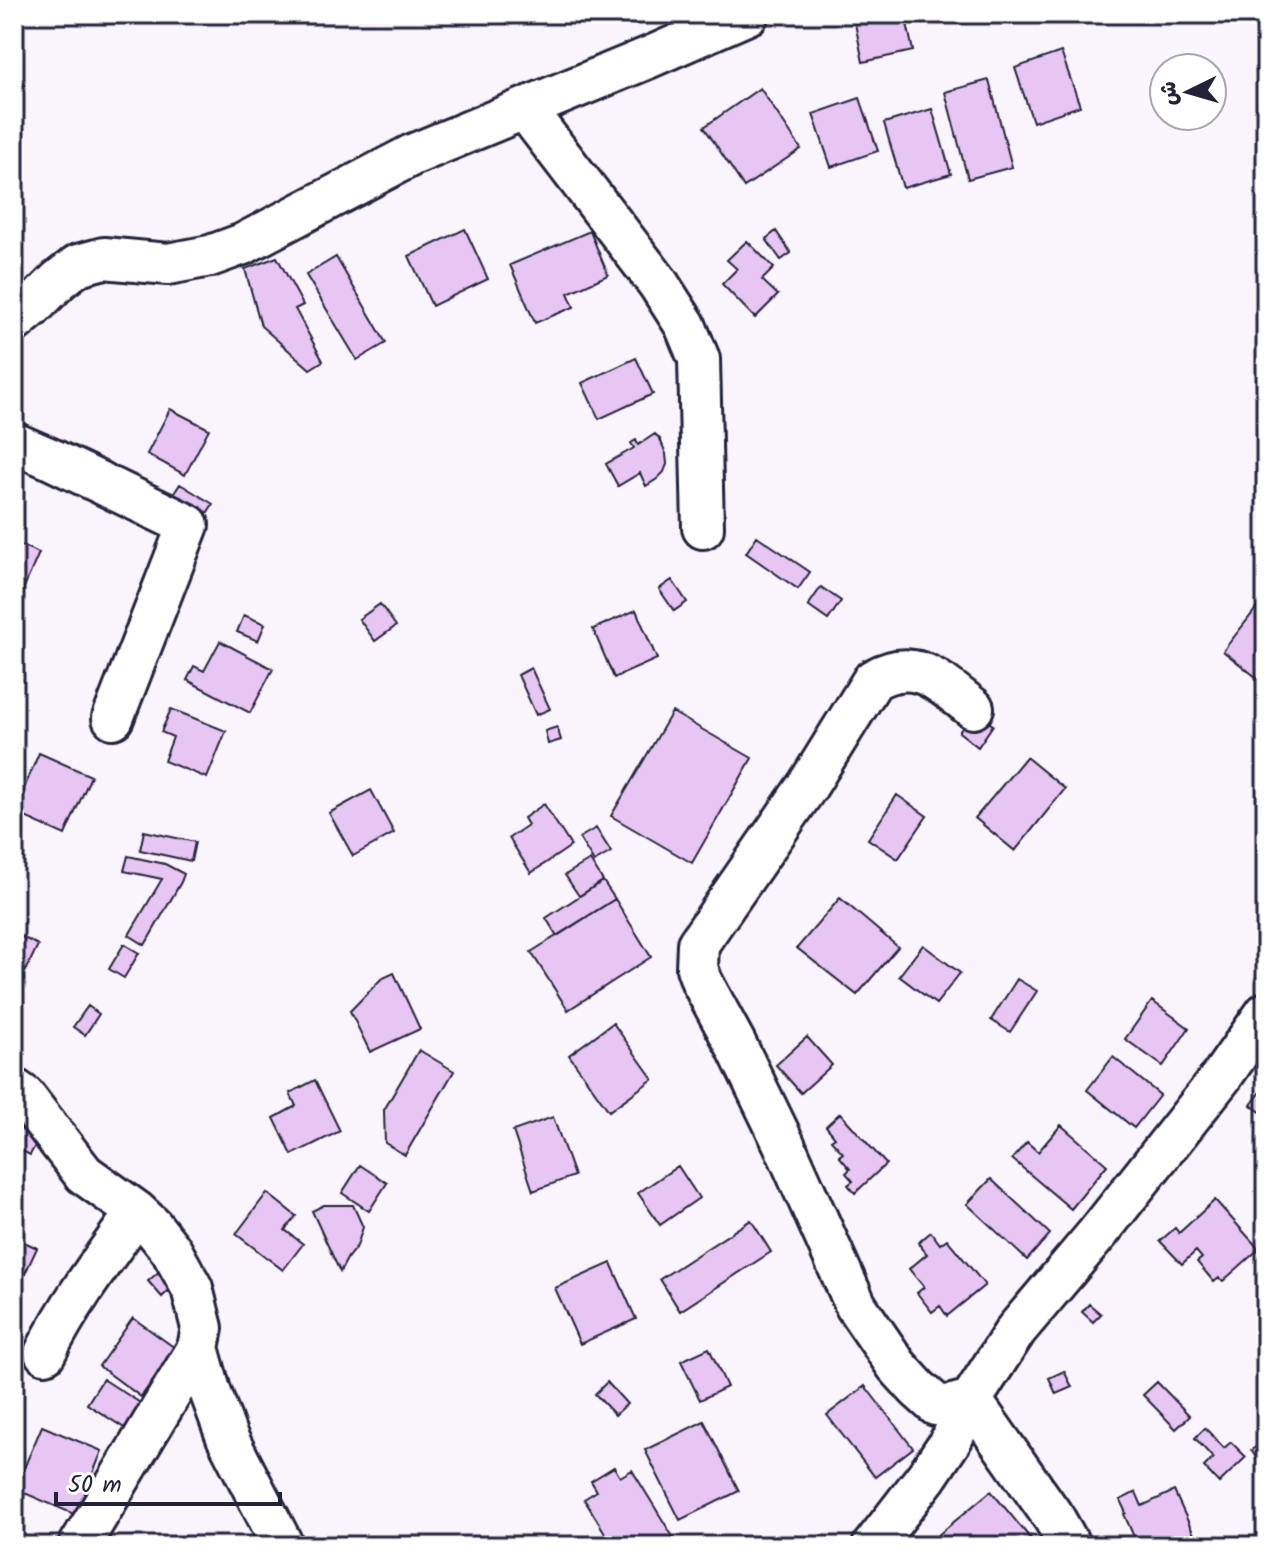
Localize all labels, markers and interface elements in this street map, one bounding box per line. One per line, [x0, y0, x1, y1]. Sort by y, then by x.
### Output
north arrow [1148, 52, 1228, 132]
text: ش [1152, 80, 1189, 107]
scale bar [56, 1456, 280, 1506]
text: 50 m [68, 1466, 122, 1505]

